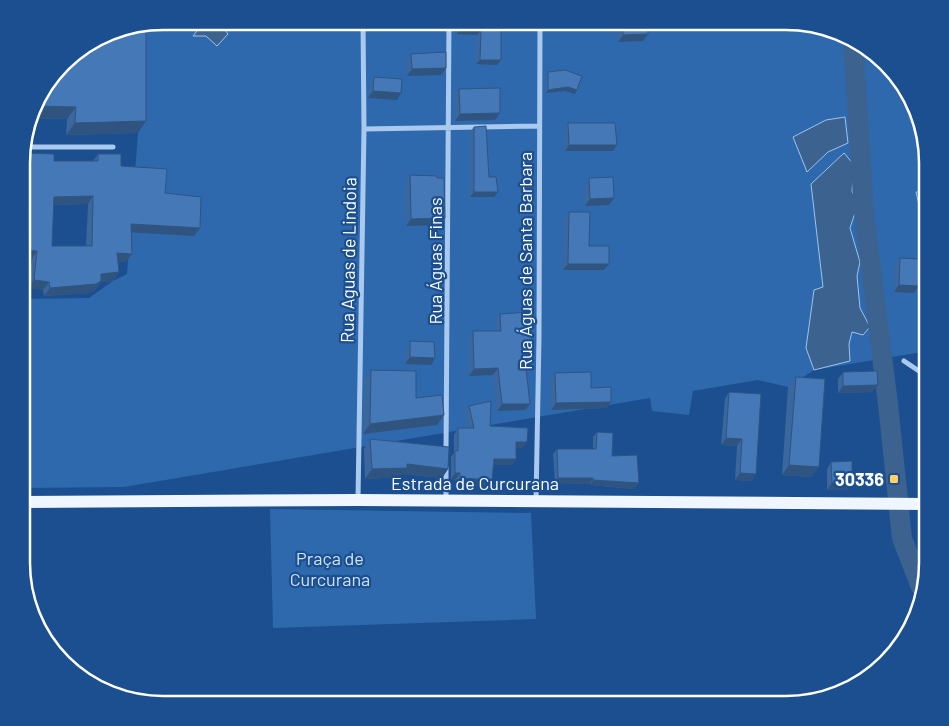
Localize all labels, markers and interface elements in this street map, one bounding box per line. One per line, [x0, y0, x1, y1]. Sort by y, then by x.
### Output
street label: Rua Águas de Santa Barbara [514, 152, 536, 370]
street label: Rua Aguas de Lindoia [336, 177, 360, 343]
street label: Rua Águas Finas [424, 197, 446, 325]
place label: 30336 [835, 468, 884, 490]
street label: Estrada de Curcurana [391, 472, 559, 494]
marker: 30336 [888, 473, 900, 485]
park label: Praça de Curcurana [290, 547, 370, 590]

